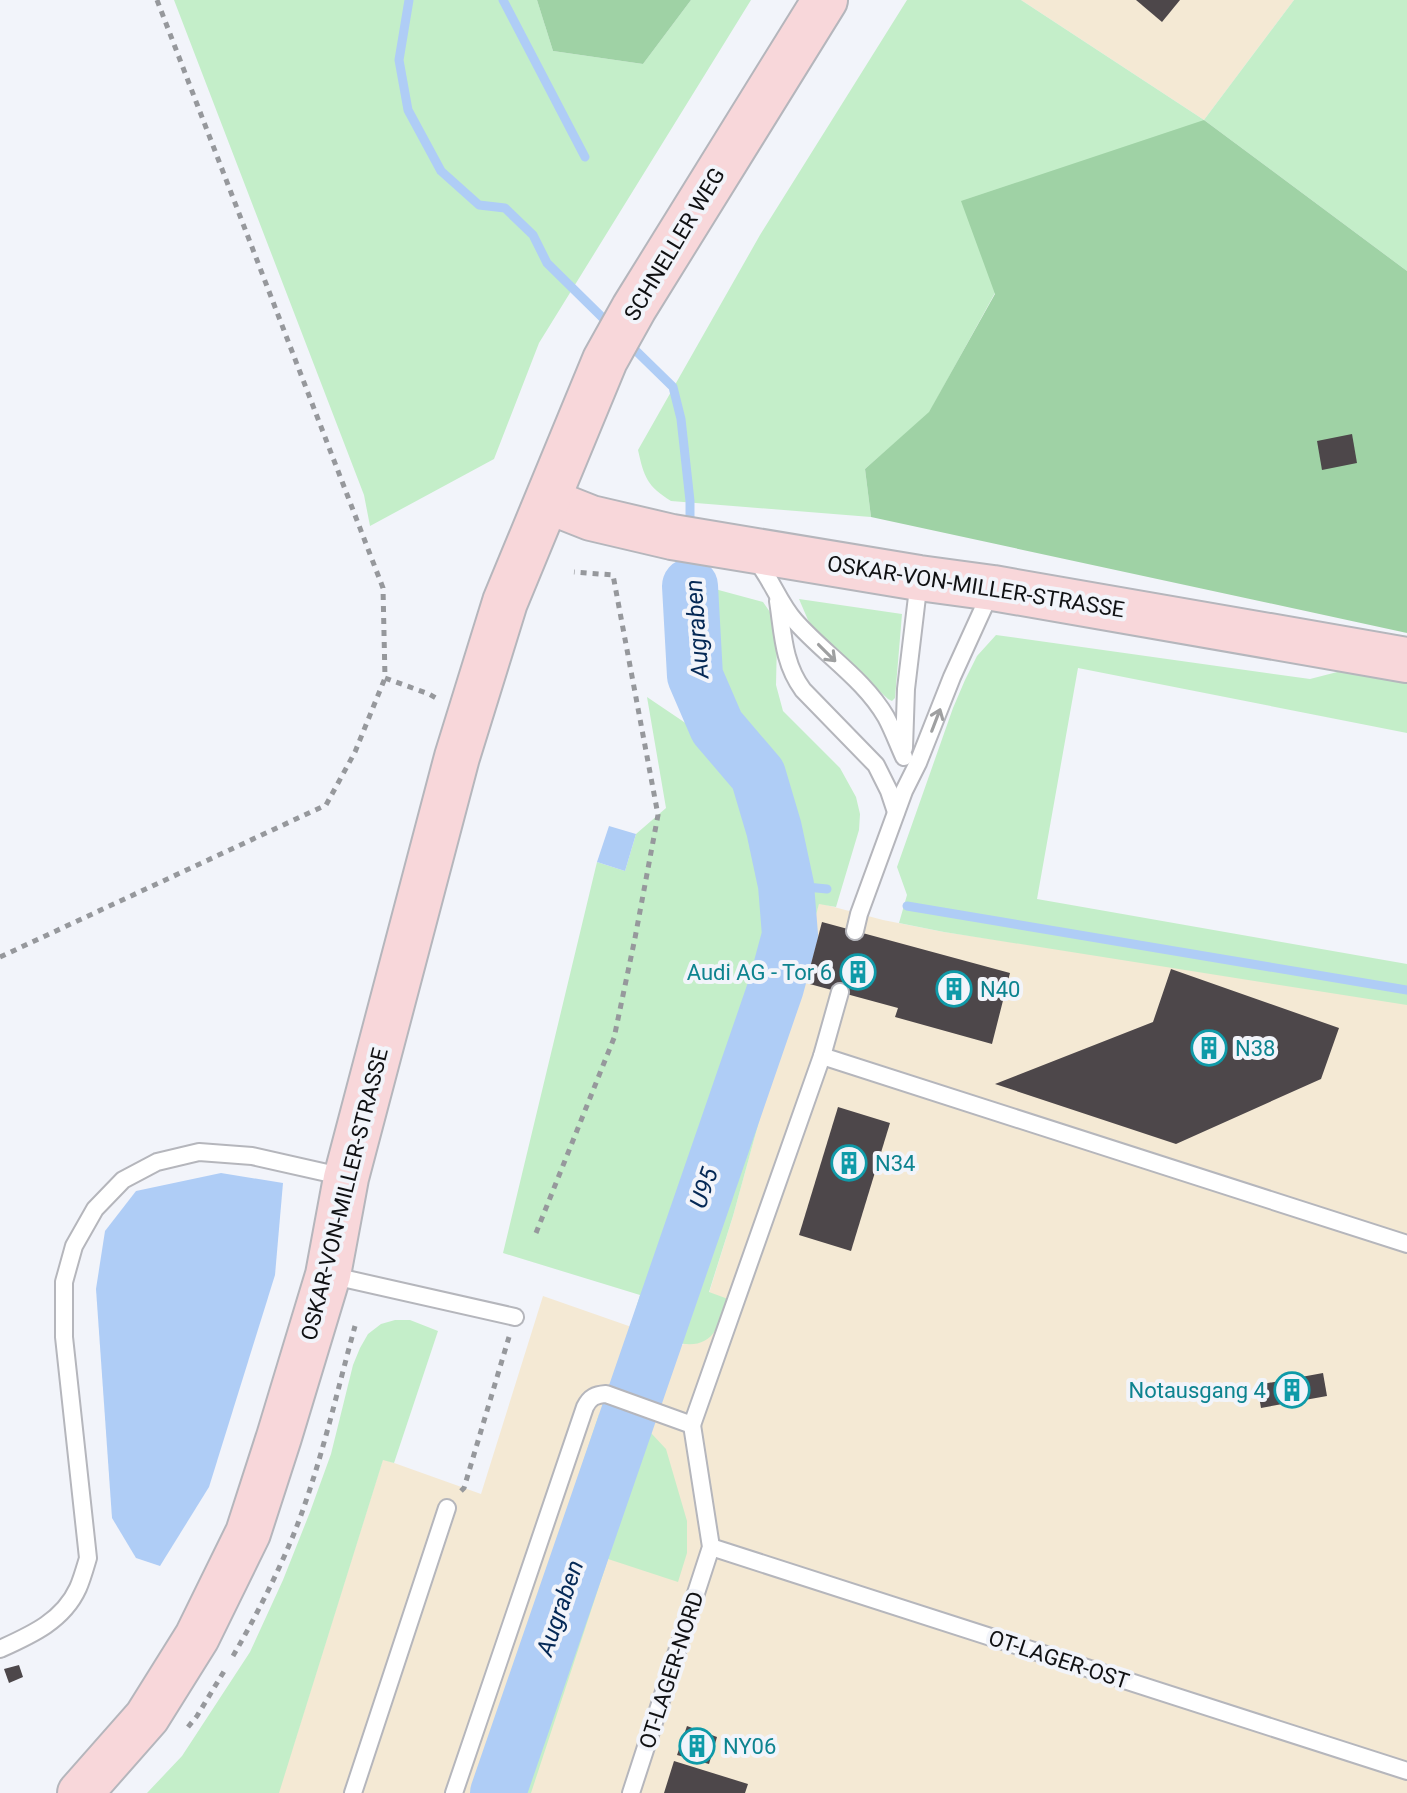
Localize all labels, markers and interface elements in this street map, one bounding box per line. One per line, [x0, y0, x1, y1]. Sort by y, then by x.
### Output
street label: SCHNELLER WEG [619, 163, 730, 325]
street label: OSKAR-VON-MILLER-STRASSE [826, 551, 1126, 622]
water label: Augraben [680, 578, 715, 681]
one-way arrow [817, 643, 836, 662]
one-way arrow [929, 708, 944, 733]
building icon: Audi AG - Tor 6 [839, 953, 877, 991]
place label: Audi AG - Tor 6 [687, 960, 832, 985]
building icon: N40 [935, 970, 973, 1008]
place label: N40 [980, 977, 1020, 1002]
building icon: N38 [1190, 1029, 1228, 1067]
place label: N38 [1235, 1036, 1275, 1061]
street label: OSKAR-VON-MILLER-STRASSE [296, 1045, 393, 1343]
building icon: N34 [830, 1144, 868, 1182]
place label: N34 [875, 1151, 915, 1176]
water label: U95 [684, 1163, 724, 1212]
building icon: Notausgang 4 [1273, 1371, 1311, 1409]
place label: Notausgang 4 [1128, 1378, 1266, 1403]
water label: Augraben [530, 1556, 589, 1660]
street label: OT-LAGER-NORD [634, 1588, 709, 1752]
street label: OT-LAGER-OST [985, 1625, 1132, 1694]
building icon: NY06 [678, 1727, 716, 1765]
place label: NY06 [723, 1734, 776, 1759]

